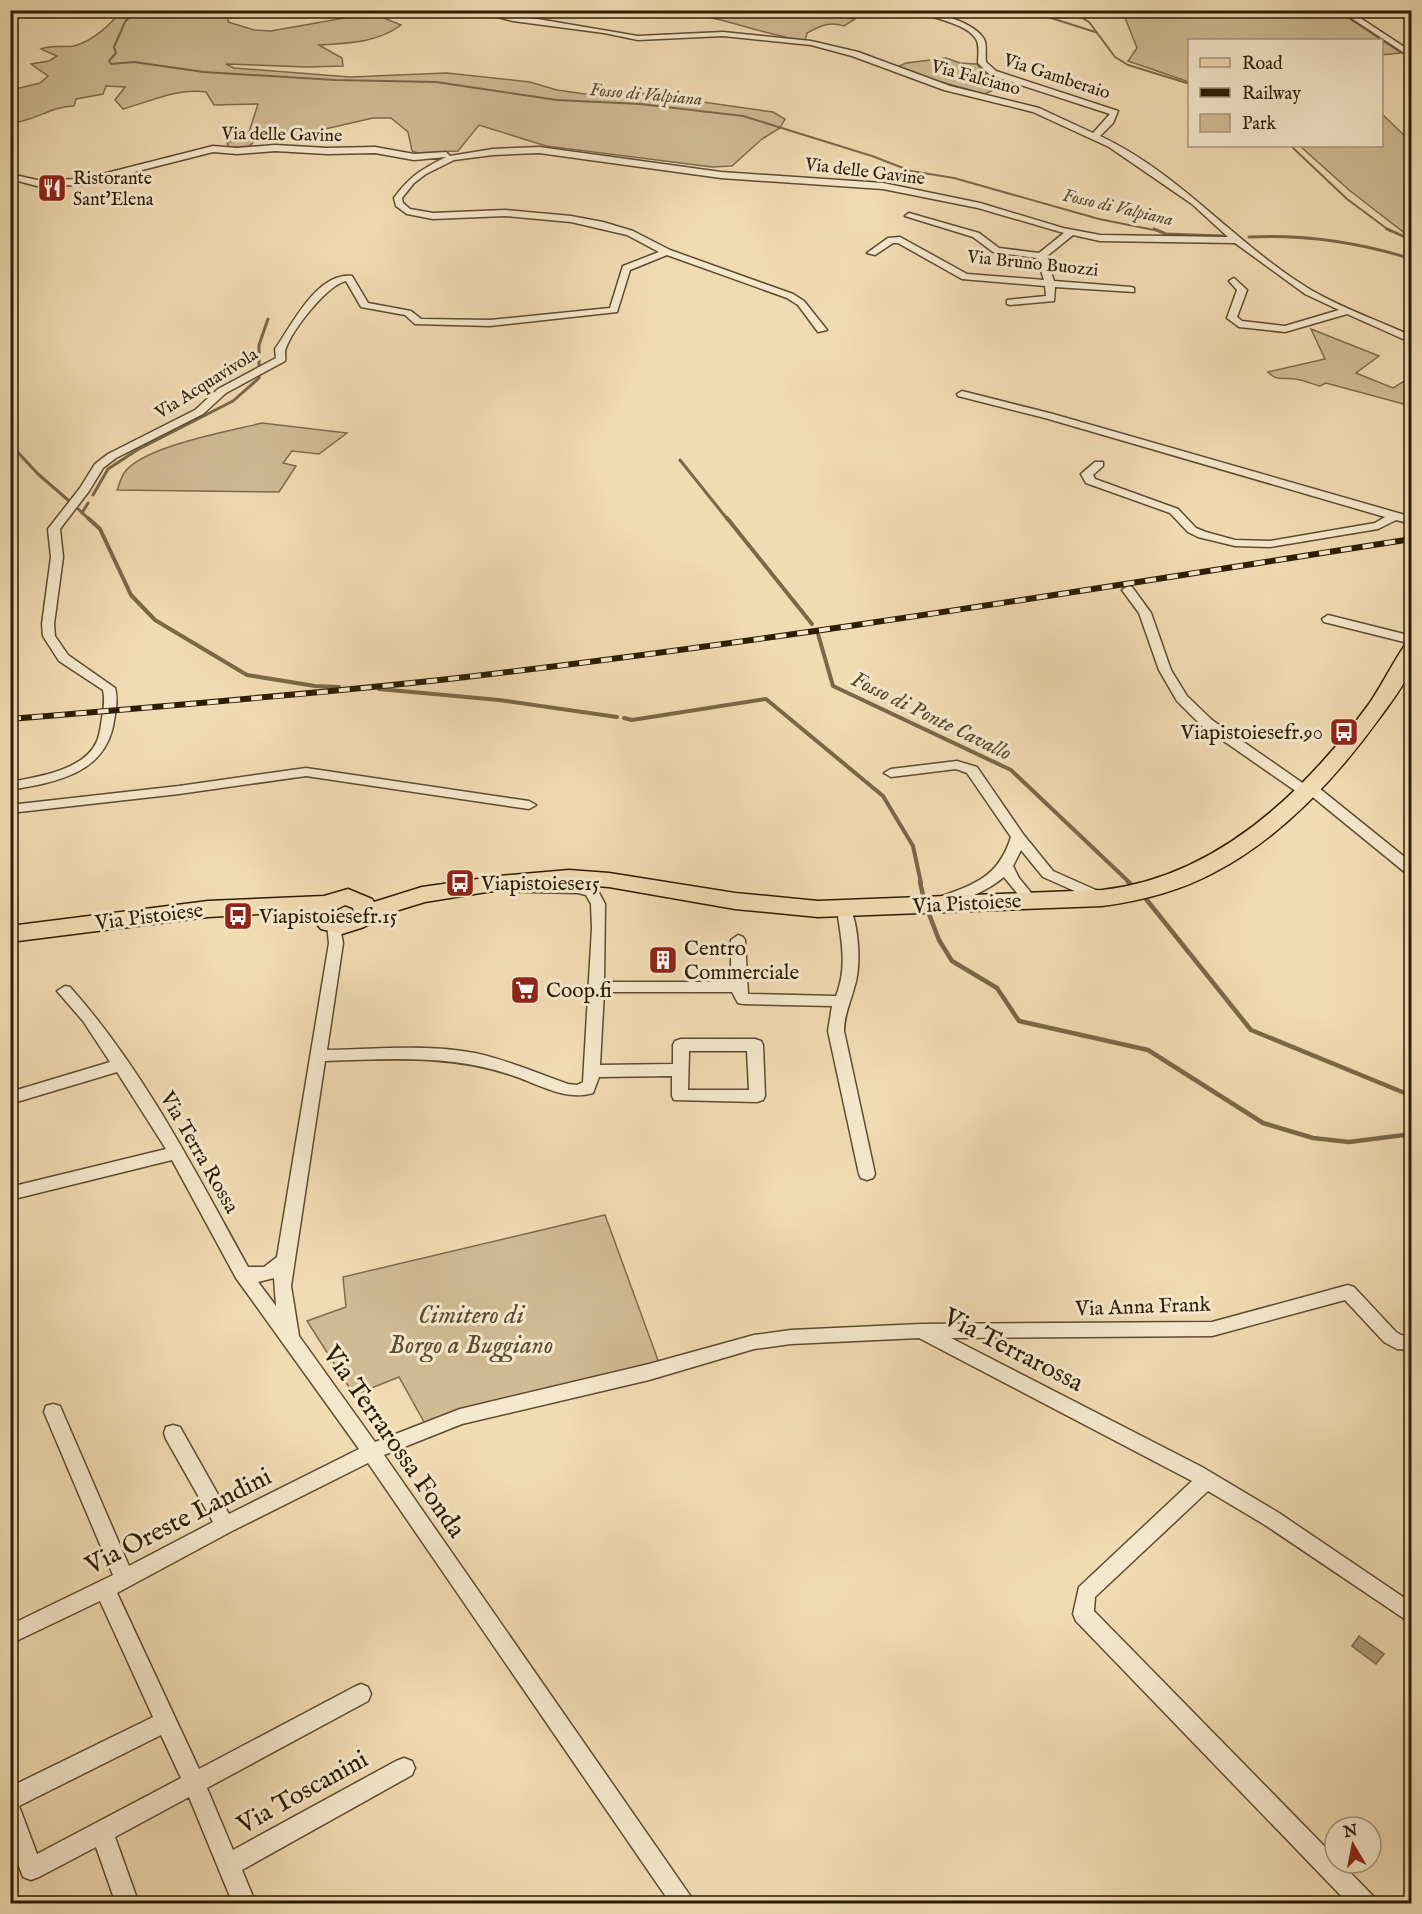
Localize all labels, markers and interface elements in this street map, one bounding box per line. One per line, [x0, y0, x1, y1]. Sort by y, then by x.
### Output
legend [1188, 39, 1383, 147]
street label: Via Gamberaio [999, 49, 1113, 106]
text: Road [1242, 53, 1283, 76]
street label: Via Falciano [927, 55, 1023, 102]
water label: Fosso di Valpiana [589, 79, 703, 112]
text: Railway [1242, 83, 1301, 106]
text: Park [1242, 113, 1277, 136]
street label: Via delle Gavine [220, 123, 342, 148]
street label: Via delle Gavine [803, 154, 926, 191]
place label: Ristorante Sant'Elena [73, 168, 154, 212]
restaurant icon: Ristorante Sant'Elena [36, 172, 68, 204]
water label: Fosso di Valpiana [1060, 185, 1175, 232]
street label: Via Bruno Buozzi [965, 246, 1100, 283]
street label: Via Acquavivola [150, 343, 263, 426]
water label: Fosso di Ponte Cavallo [846, 666, 1016, 768]
bus stop icon: Viapistoiesefr.90 [1328, 716, 1360, 748]
place label: Viapistoiesefr.90 [1180, 720, 1323, 747]
bus stop icon: Viapistoiese15 [444, 867, 476, 899]
place label: Viapistoiese15 [480, 871, 600, 898]
street label: Via Pistoiese [911, 888, 1022, 921]
street label: Via Pistoiese [93, 897, 205, 938]
bus stop icon: Viapistoiesefr.15 [222, 900, 254, 932]
place label: Viapistoiesefr.15 [258, 904, 398, 931]
place label: Centro Commerciale [684, 936, 799, 987]
building icon: Centro Commerciale [647, 944, 679, 976]
supermarket icon: Coop.fi [509, 974, 541, 1006]
place label: Coop.fi [546, 978, 612, 1005]
street label: Via Terra Rossa [152, 1086, 245, 1219]
street label: Via Anna Frank [1074, 1292, 1212, 1323]
park label: Cimitero di Borgo a Buggiano [389, 1299, 553, 1363]
street label: Via Terrarossa [937, 1300, 1090, 1400]
street label: Via Terrarossa Fonda [314, 1338, 473, 1545]
street label: Via Oreste Landini [79, 1460, 277, 1583]
street label: Via Toscanini [231, 1743, 374, 1842]
north arrow [1323, 1815, 1383, 1875]
text: N [1341, 1821, 1359, 1843]

